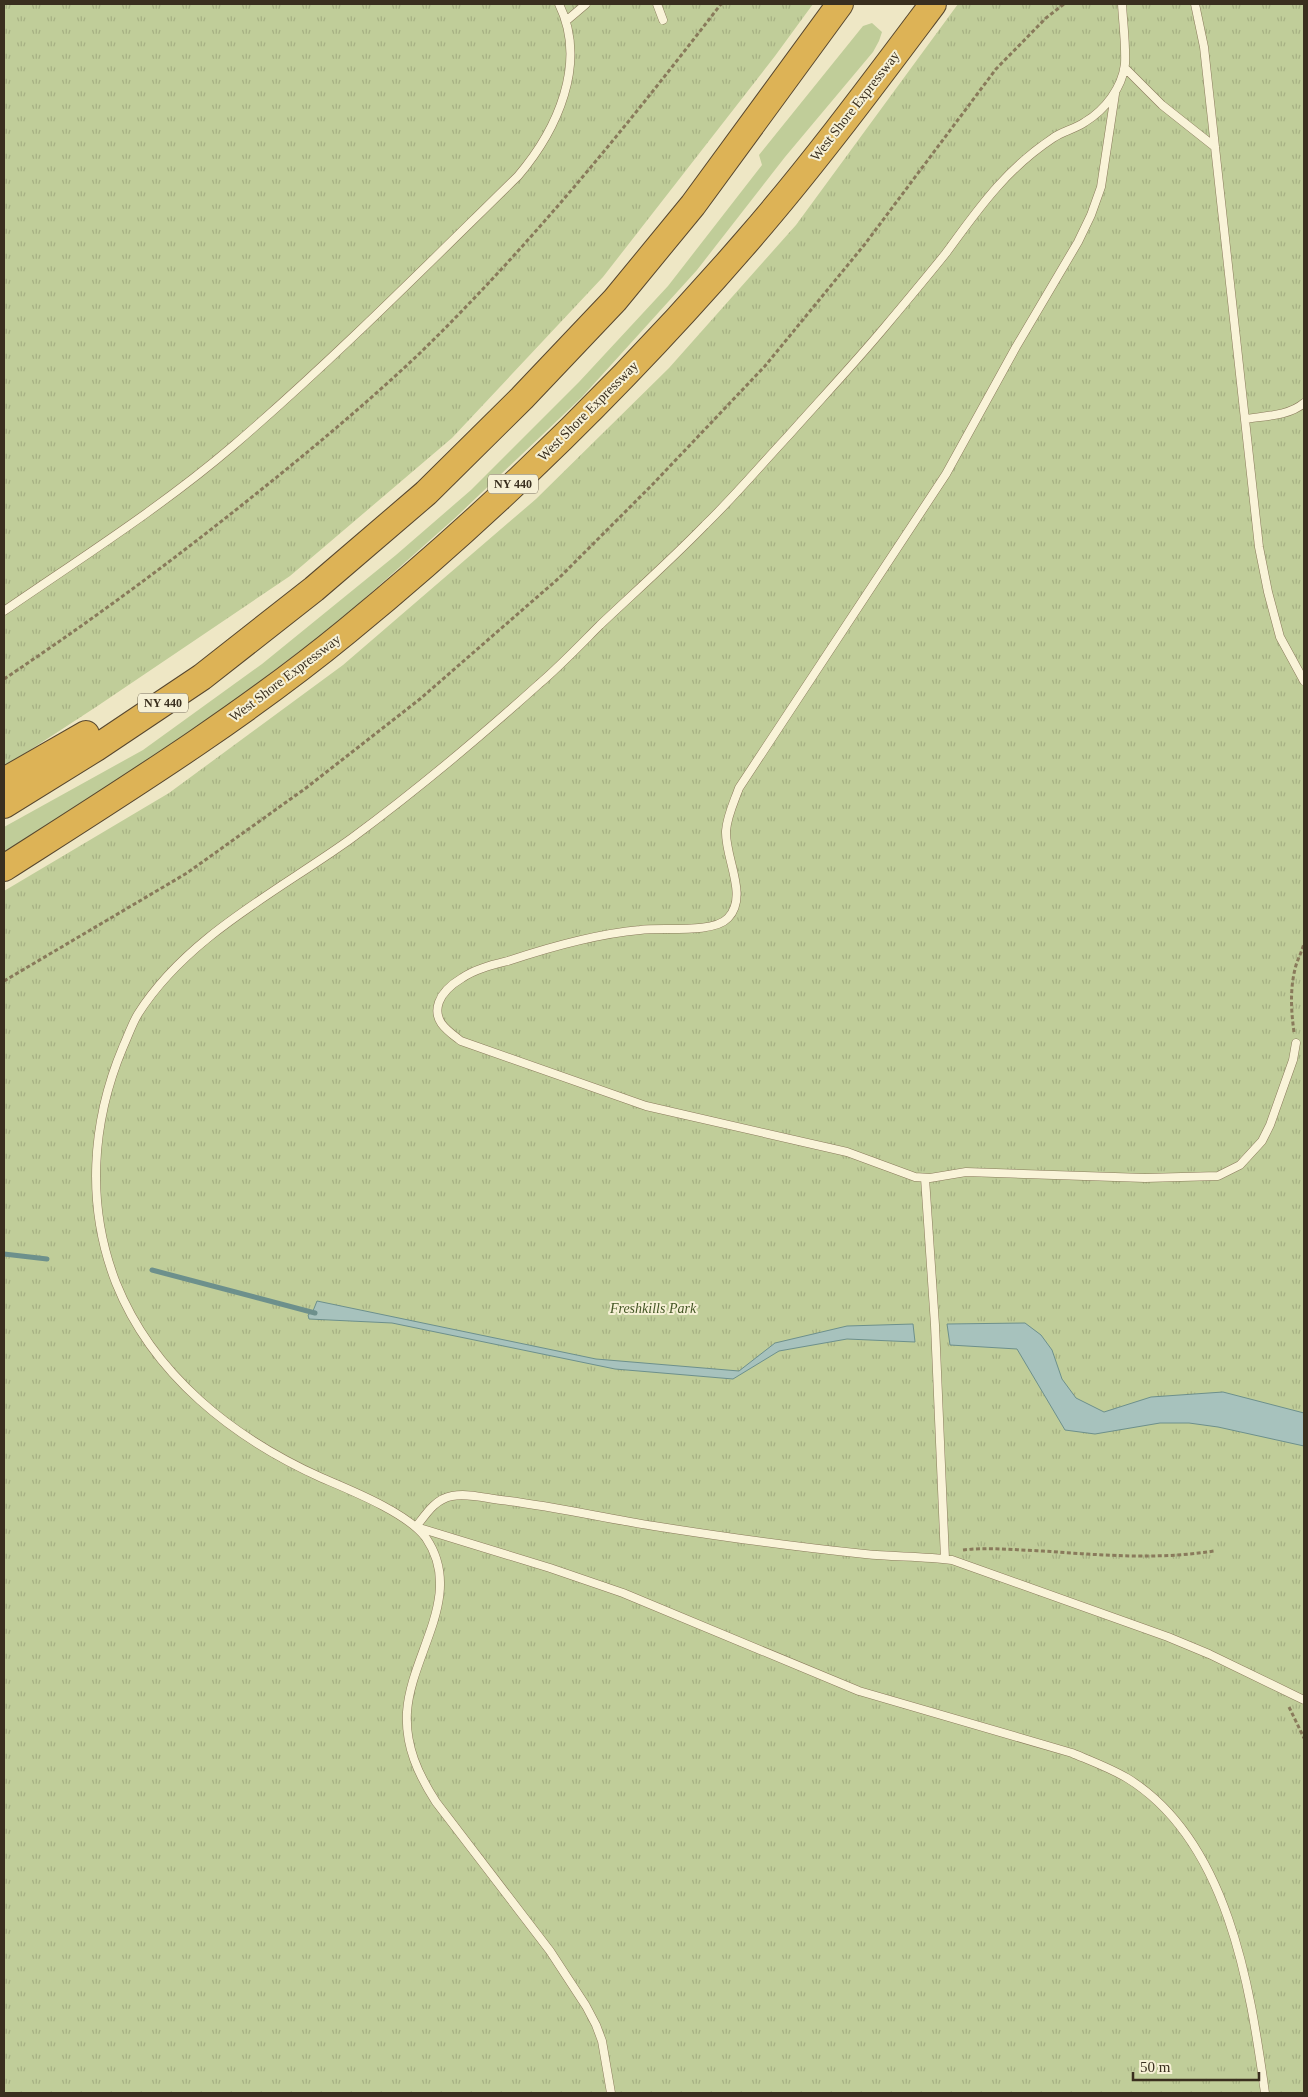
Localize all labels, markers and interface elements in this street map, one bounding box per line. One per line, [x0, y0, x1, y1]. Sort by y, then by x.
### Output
street label: West Shore Expressway [808, 48, 902, 164]
street label: West Shore Expressway [535, 358, 641, 464]
road number: NY 440 [488, 474, 538, 494]
street label: West Shore Expressway [227, 631, 343, 725]
road number: NY 440 [138, 694, 188, 712]
park label: Freshkills Park [609, 1301, 697, 1316]
scale bar [1133, 2050, 1259, 2082]
text: 50 m [1140, 2059, 1171, 2075]

